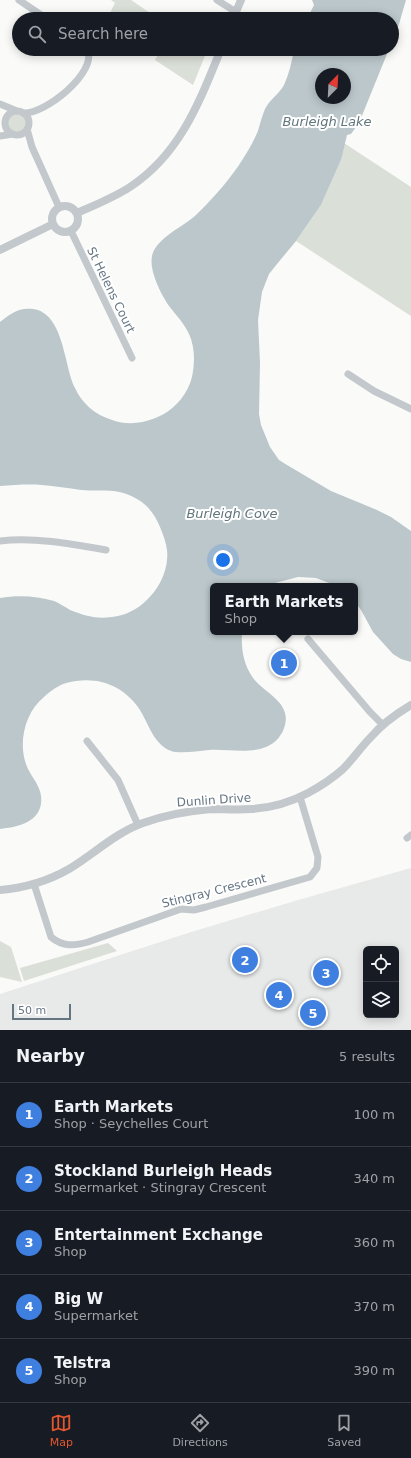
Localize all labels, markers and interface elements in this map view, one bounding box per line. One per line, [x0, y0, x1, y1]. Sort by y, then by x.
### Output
search box [12, 12, 399, 56]
icon: search [26, 23, 48, 45]
text: Search here [58, 25, 148, 43]
north arrow [315, 68, 351, 104]
water label: Burleigh Lake [282, 114, 372, 129]
street label: St Helens Court [84, 245, 138, 336]
water label: Burleigh Cove [186, 506, 278, 521]
your location [213, 550, 233, 570]
popup [210, 583, 358, 635]
text: Earth Markets [224, 593, 344, 611]
text: Shop [224, 611, 257, 626]
pin: 1 [271, 648, 297, 678]
street label: Dunlin Drive [176, 790, 252, 810]
street label: Stingray Crescent [160, 871, 268, 911]
pin: 2 [232, 945, 258, 975]
map controls [363, 946, 399, 1018]
button: locate [363, 946, 399, 982]
pin: 3 [313, 958, 339, 988]
pin: 4 [266, 980, 292, 1010]
button: layers [363, 982, 399, 1018]
pin: 5 [300, 998, 326, 1028]
scale bar [12, 1002, 71, 1021]
text: 50 m [18, 1004, 46, 1017]
text: Nearby [16, 1046, 85, 1066]
text: 5 results [339, 1049, 395, 1064]
text: Earth Markets [54, 1098, 173, 1116]
text: 1 [24, 1107, 34, 1122]
text: 100 m [353, 1107, 395, 1122]
text: Shop · Seychelles Court [54, 1116, 208, 1131]
text: Stockland Burleigh Heads [54, 1162, 272, 1180]
text: 2 [24, 1171, 34, 1186]
text: 340 m [353, 1171, 395, 1186]
text: Supermarket · Stingray Crescent [54, 1180, 266, 1195]
text: Entertainment Exchange [54, 1226, 263, 1244]
text: 3 [24, 1235, 34, 1250]
text: 360 m [353, 1235, 395, 1250]
text: Shop [54, 1244, 87, 1259]
text: Big W [54, 1290, 103, 1308]
text: 4 [24, 1299, 34, 1314]
text: 370 m [353, 1299, 395, 1314]
text: Supermarket [54, 1308, 138, 1323]
text: Telstra [54, 1354, 111, 1372]
text: 5 [24, 1363, 34, 1378]
text: 390 m [353, 1363, 395, 1378]
text: Shop [54, 1372, 87, 1387]
tab: Map [50, 1412, 73, 1449]
tab: Directions [172, 1412, 228, 1449]
tab: Saved [327, 1412, 361, 1449]

